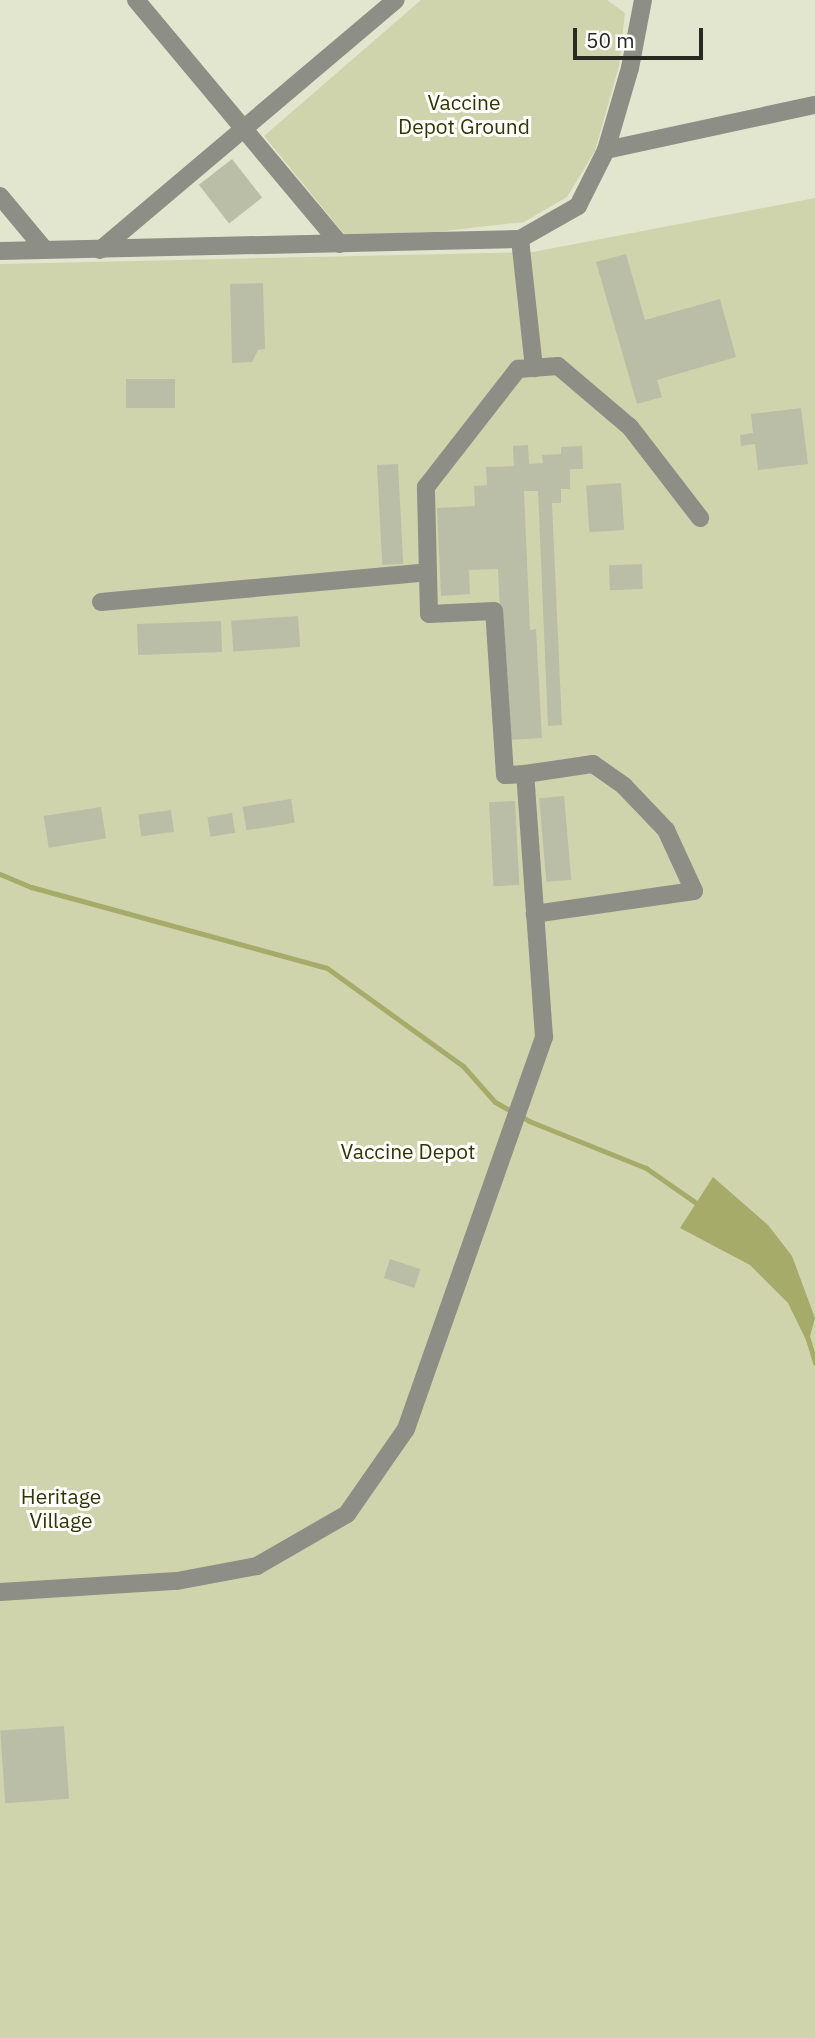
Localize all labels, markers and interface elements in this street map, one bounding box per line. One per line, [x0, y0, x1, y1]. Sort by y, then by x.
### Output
scale bar [577, 14, 706, 58]
text: 50 m [586, 26, 635, 54]
park label: Vaccine Depot Ground [398, 89, 530, 139]
park label: Vaccine Depot [341, 1138, 475, 1164]
park label: Heritage Village [21, 1483, 101, 1533]

